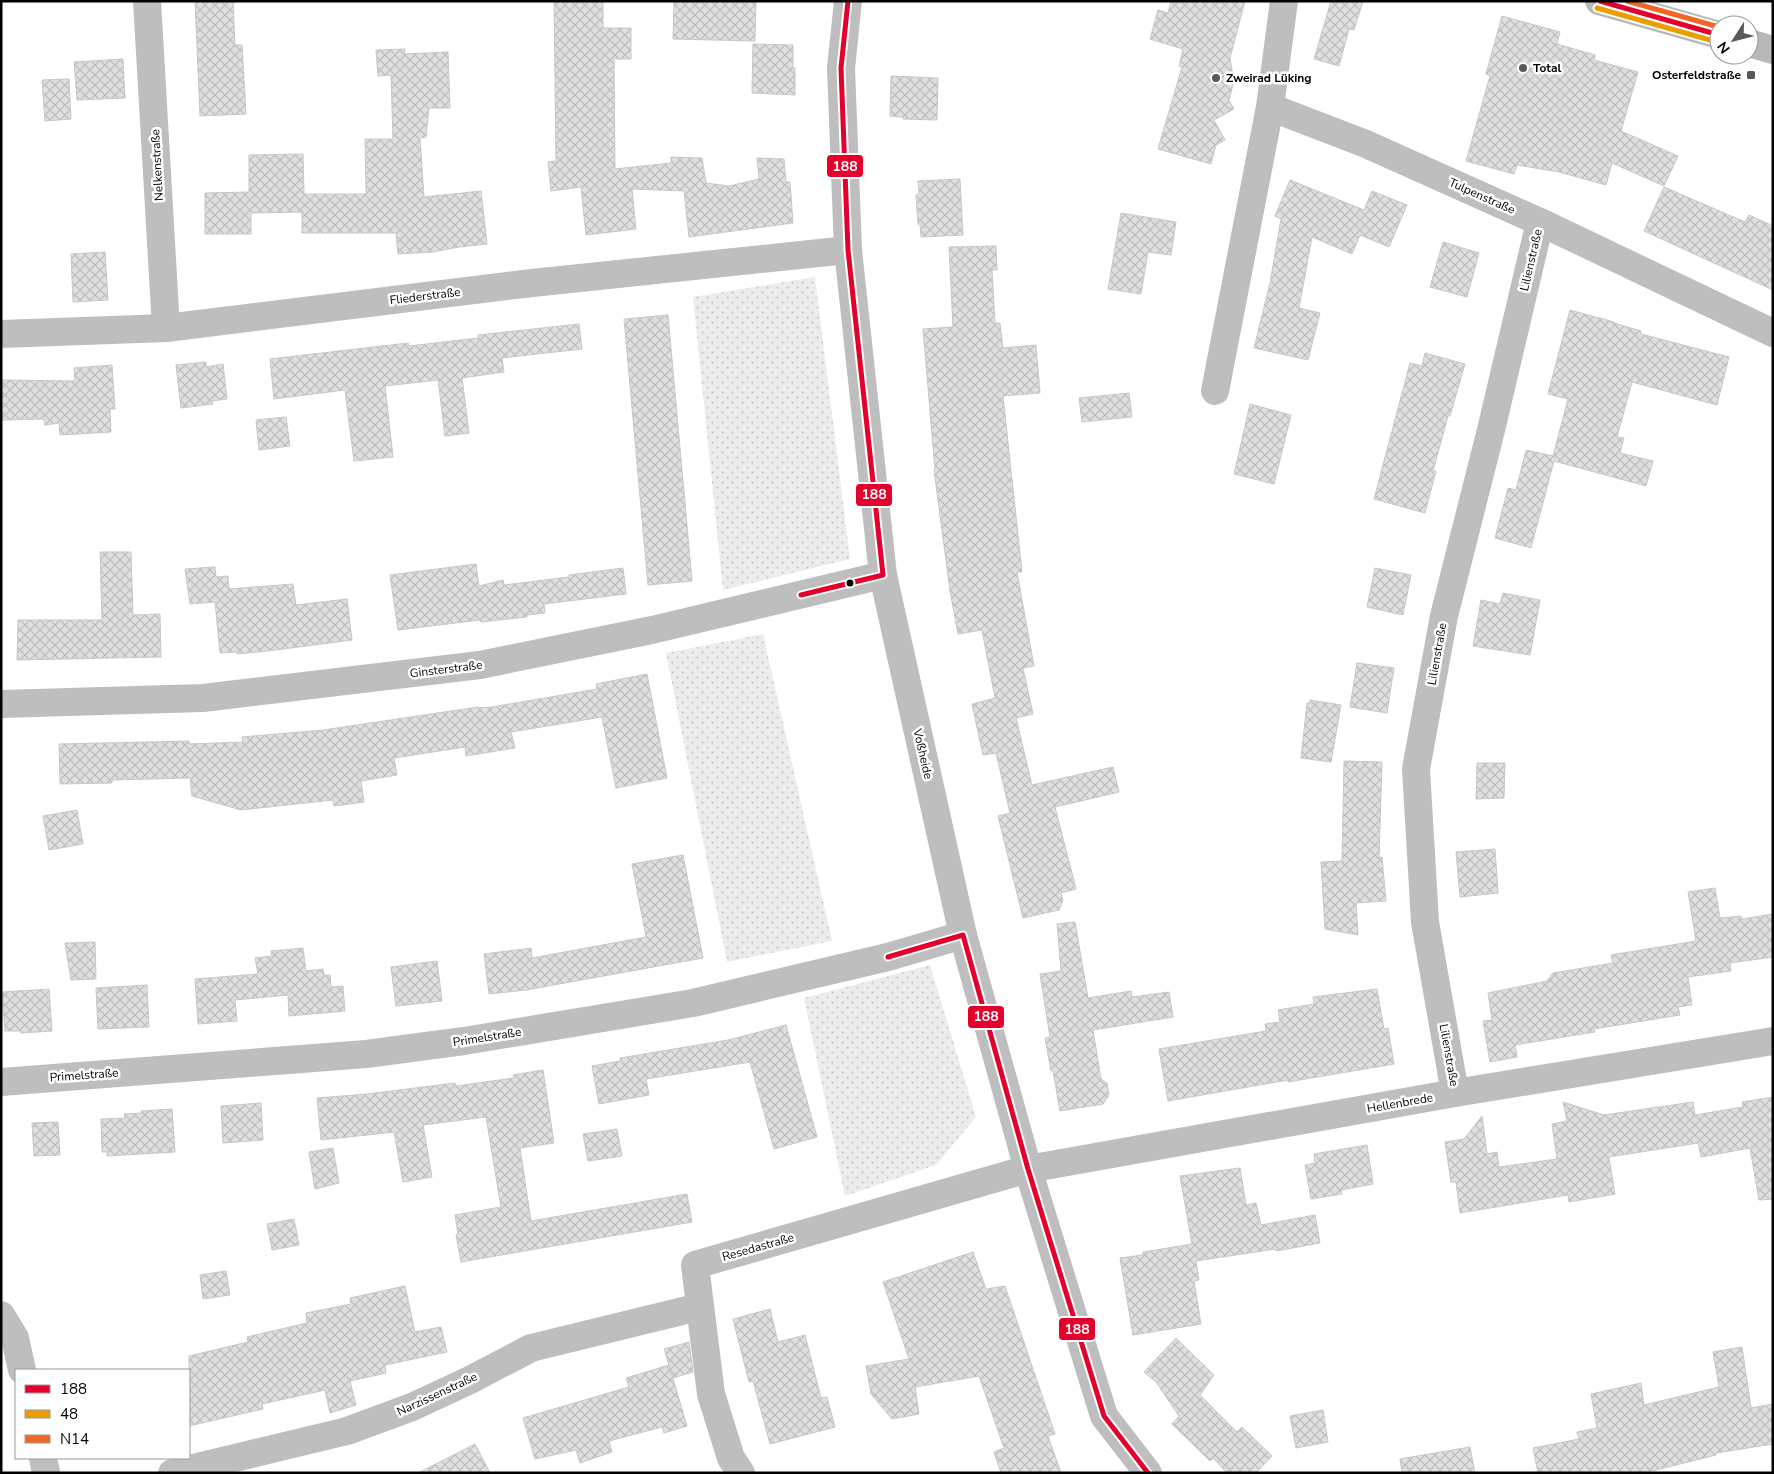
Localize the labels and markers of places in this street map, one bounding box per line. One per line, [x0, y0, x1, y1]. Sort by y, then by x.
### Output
place label: Total [1533, 60, 1562, 76]
marker: Total [1517, 62, 1529, 74]
place label: Osterfeldstraße [1652, 67, 1741, 83]
marker: Osterfeldstraße [1745, 69, 1757, 81]
place label: Zweirad Lüking [1226, 70, 1312, 86]
marker: Zweirad Lüking [1210, 72, 1222, 84]
unlabelled marker [845, 578, 855, 588]

